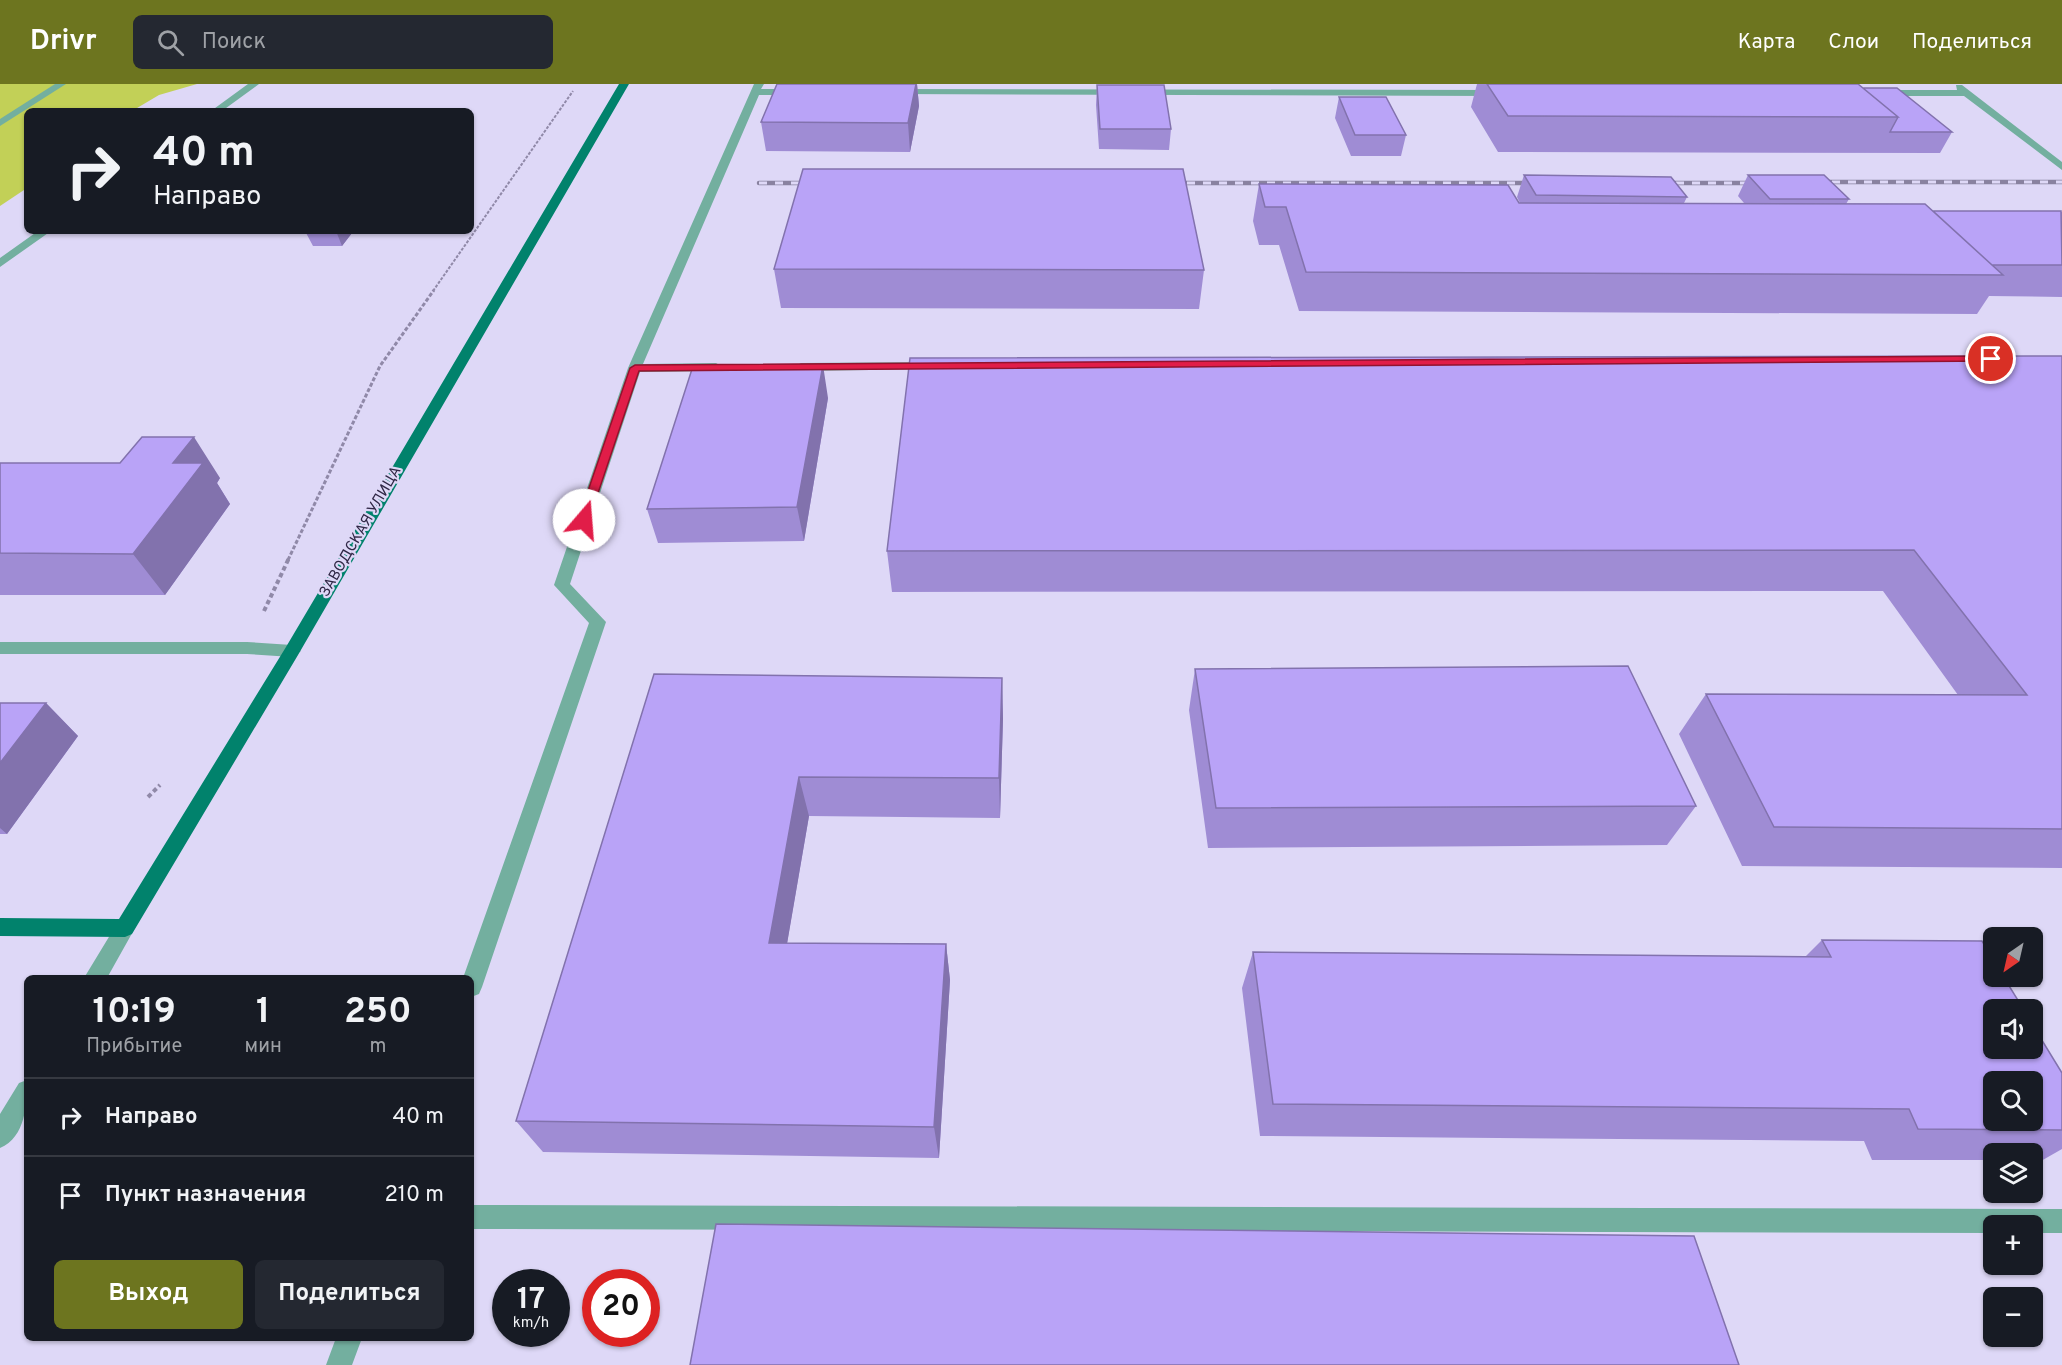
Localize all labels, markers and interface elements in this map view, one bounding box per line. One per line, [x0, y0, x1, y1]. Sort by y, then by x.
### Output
search box [133, 15, 553, 69]
text: Drivr [30, 24, 97, 60]
icon: search [154, 26, 187, 59]
text: Поиск [202, 29, 266, 56]
text: Карта [1738, 29, 1795, 56]
text: Слои [1828, 29, 1879, 56]
text: Поделиться [1912, 29, 2032, 56]
text: 40 m [153, 128, 255, 181]
icon: right [54, 132, 132, 210]
text: Направо [153, 180, 261, 214]
pin [1965, 333, 2016, 384]
icon: arrive [1974, 342, 2007, 375]
street label: ЗАВОДСКАЯ УЛИЦА [316, 463, 406, 601]
position arrow [552, 488, 616, 552]
north arrow [1983, 927, 2043, 987]
map controls [1983, 927, 2043, 1347]
text: 10:19 [93, 990, 176, 1036]
text: 1 [256, 990, 270, 1036]
text: 250 [344, 990, 412, 1036]
button: sound [1983, 999, 2043, 1059]
text: Прибытие [86, 1034, 182, 1060]
text: мин [245, 1034, 282, 1060]
text: m [369, 1034, 386, 1060]
button: search [1983, 1071, 2043, 1131]
icon: right [54, 1101, 87, 1134]
text: Направо [105, 1104, 197, 1131]
text: 40 m [392, 1104, 444, 1131]
button: layers [1983, 1143, 2043, 1203]
icon: arrive [54, 1179, 87, 1212]
text: Пункт назначения [105, 1182, 306, 1209]
text: 210 m [384, 1182, 444, 1209]
button: + [1983, 1215, 2043, 1275]
button: Выход [54, 1260, 243, 1329]
button: Поделиться [255, 1260, 444, 1329]
speed limit sign: 20 [582, 1269, 660, 1347]
text: 17 [517, 1282, 545, 1319]
button: − [1983, 1287, 2043, 1347]
text: km/h [513, 1314, 549, 1333]

